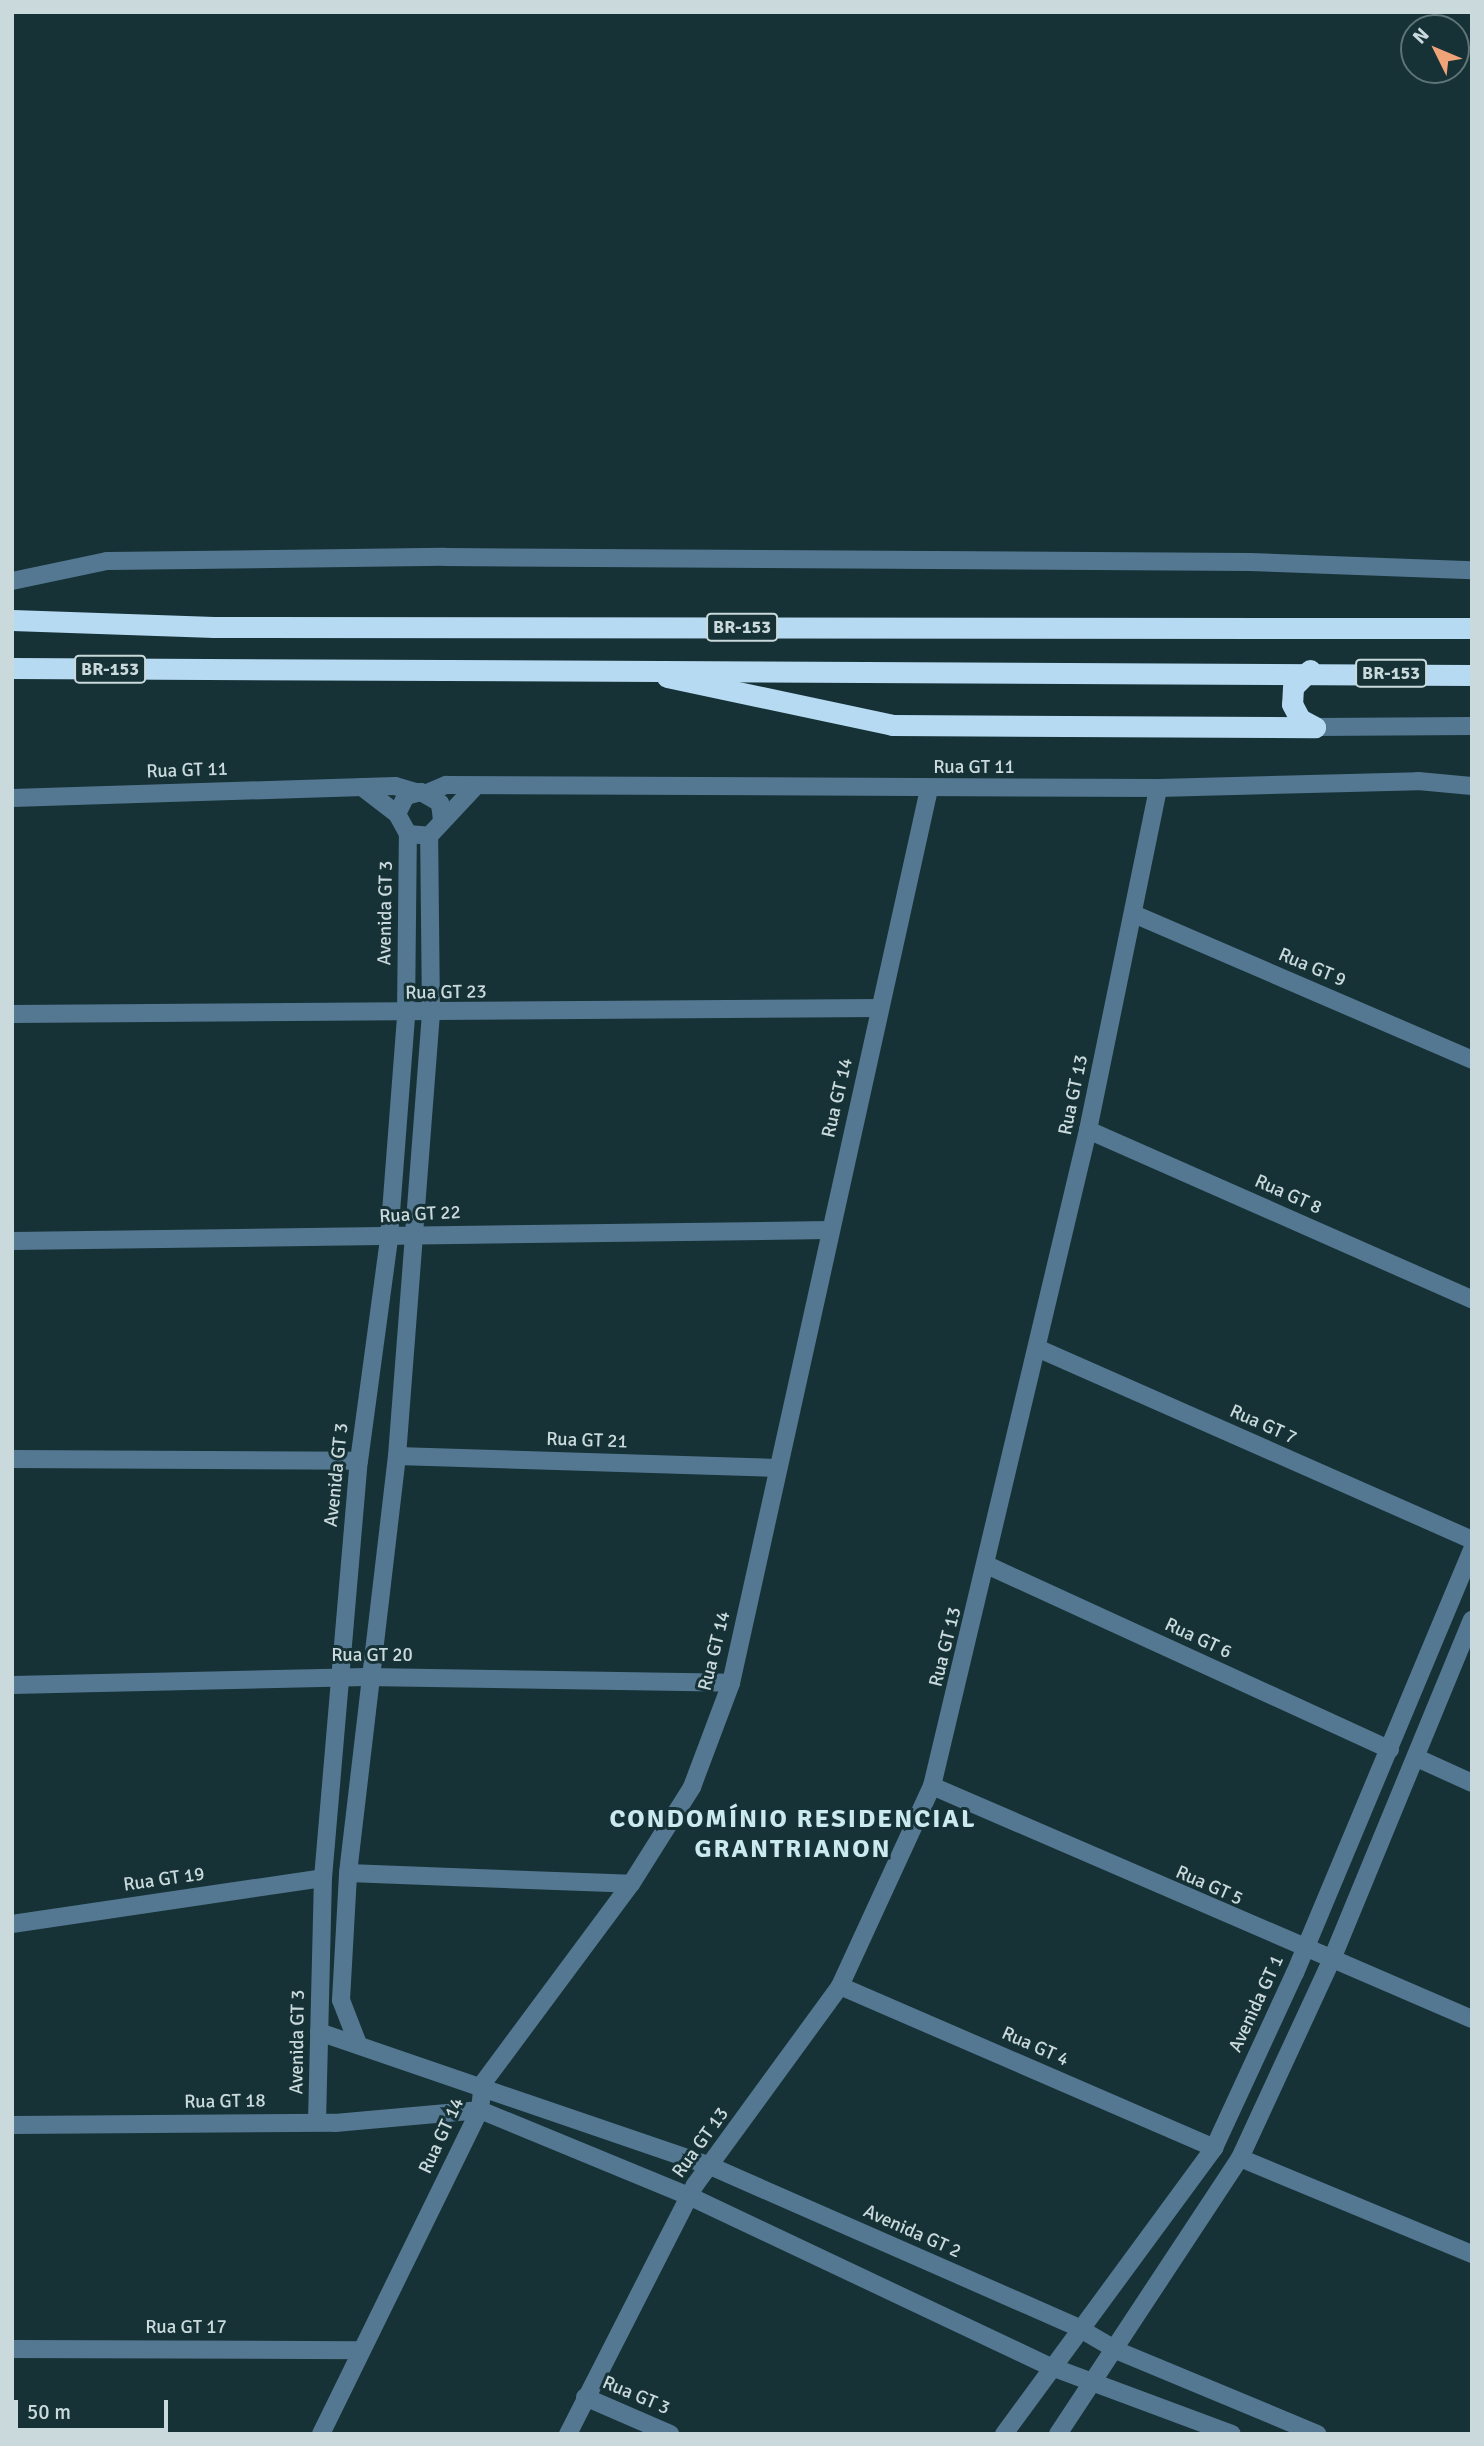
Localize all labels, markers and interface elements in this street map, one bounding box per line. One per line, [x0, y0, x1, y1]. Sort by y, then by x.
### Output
north arrow [1400, 14, 1470, 84]
text: N [1408, 23, 1434, 49]
road number: BR-153 [705, 612, 779, 642]
road number: BR-153 [73, 654, 147, 684]
road number: BR-153 [1354, 658, 1428, 688]
street label: Rua GT 11 [933, 757, 1015, 779]
street label: Rua GT 11 [146, 758, 228, 784]
street label: Avenida GT 3 [374, 861, 398, 965]
street label: Rua GT 9 [1275, 944, 1349, 992]
street label: Rua GT 23 [405, 981, 487, 1005]
street label: Rua GT 13 [1054, 1053, 1094, 1137]
street label: Rua GT 14 [818, 1056, 858, 1140]
street label: Rua GT 8 [1251, 1170, 1325, 1220]
street label: Rua GT 22 [379, 1201, 461, 1229]
street label: Rua GT 7 [1226, 1400, 1300, 1450]
street label: Avenida GT 3 [320, 1422, 354, 1528]
street label: Rua GT 21 [546, 1428, 628, 1454]
street label: Rua GT 13 [925, 1605, 967, 1689]
street label: Rua GT 14 [694, 1609, 736, 1693]
street label: Rua GT 6 [1161, 1614, 1235, 1664]
street label: Rua GT 20 [331, 1645, 413, 1667]
district label: CONDOMÍNIO RESIDENCIAL GRANTRIANON [612, 1804, 974, 1866]
street label: Rua GT 5 [1172, 1861, 1246, 1911]
street label: Rua GT 19 [122, 1863, 206, 1897]
street label: Avenida GT 1 [1225, 1952, 1289, 2056]
street label: Avenida GT 3 [286, 1990, 310, 2094]
street label: Rua GT 4 [998, 2022, 1072, 2072]
street label: Rua GT 18 [184, 2090, 266, 2114]
street label: Rua GT 14 [414, 2094, 470, 2178]
street label: Rua GT 13 [668, 2103, 734, 2183]
street label: Avenida GT 2 [860, 2200, 964, 2264]
street label: Rua GT 17 [145, 2317, 227, 2339]
street label: Rua GT 3 [599, 2372, 673, 2420]
scale bar [18, 2386, 172, 2430]
text: 50 m [27, 2399, 71, 2425]

